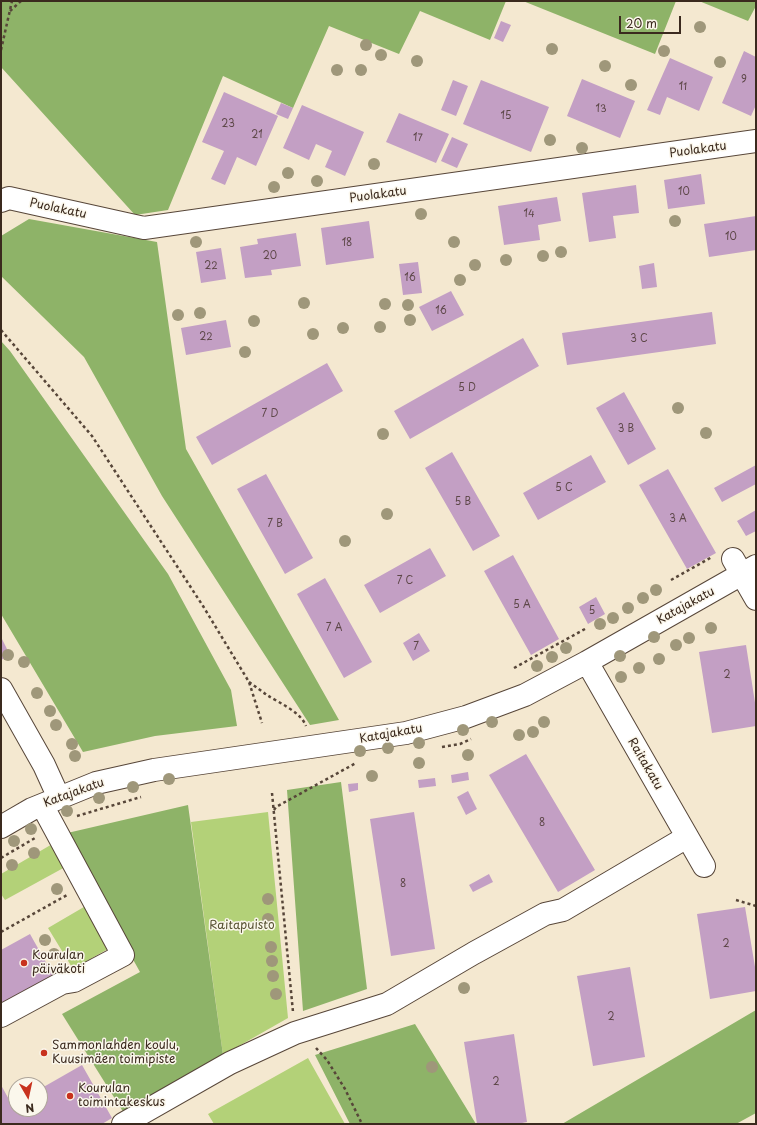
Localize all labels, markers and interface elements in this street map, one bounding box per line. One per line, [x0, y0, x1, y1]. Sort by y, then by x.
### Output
scale bar [621, 8, 683, 34]
text: 20 m [626, 14, 657, 32]
house number: 9 [741, 74, 747, 86]
house number: 11 [679, 81, 687, 93]
house number: 13 [595, 103, 607, 115]
house number: 15 [501, 110, 511, 122]
house number: 23 [221, 118, 235, 130]
house number: 21 [251, 129, 263, 141]
house number: 17 [413, 132, 423, 144]
street label: Puolakatu [668, 139, 728, 161]
street label: Puolakatu [348, 184, 408, 206]
house number: 10 [678, 186, 690, 198]
street label: Puolakatu [28, 196, 88, 222]
house number: 14 [523, 208, 535, 220]
house number: 10 [725, 231, 737, 243]
house number: 18 [342, 237, 352, 249]
house number: 20 [263, 250, 277, 262]
house number: 22 [204, 260, 218, 272]
house number: 16 [404, 272, 416, 284]
house number: 16 [435, 305, 447, 317]
house number: 22 [199, 331, 213, 343]
house number: 3 C [630, 333, 648, 345]
house number: 5 D [458, 382, 476, 394]
house number: 7 D [262, 408, 278, 420]
house number: 3 B [618, 423, 634, 435]
house number: 5 C [555, 482, 573, 494]
house number: 5 B [455, 496, 471, 508]
house number: 3 A [669, 513, 687, 525]
house number: 7 B [267, 518, 283, 530]
house number: 7 C [397, 575, 413, 587]
street label: Katajakatu [655, 584, 717, 628]
house number: 5 A [513, 599, 531, 611]
house number: 5 [589, 605, 595, 617]
house number: 7 A [326, 622, 342, 634]
house number: 7 [413, 641, 419, 653]
house number: 2 [723, 669, 731, 681]
street label: Katajakatu [359, 721, 423, 747]
street label: Raitakatu [624, 736, 666, 792]
street label: Katajakatu [42, 775, 106, 811]
house number: 8 [539, 817, 545, 829]
house number: 8 [400, 878, 406, 890]
park label: Raitapuisto [209, 919, 275, 933]
house number: 2 [722, 938, 730, 950]
place label: Kourulan päiväkoti [32, 949, 85, 977]
marker: Kourulan päiväkoti [19, 958, 29, 968]
house number: 2 [607, 1011, 615, 1023]
place label: Sammonlahden koulu, Kuusimäen toimipiste [52, 1039, 179, 1067]
marker: Sammonlahden koulu, Kuusimäen toimipiste [39, 1048, 49, 1058]
house number: 2 [492, 1076, 500, 1088]
north arrow [8, 1077, 48, 1117]
place label: Kourulan toimintakeskus [78, 1082, 165, 1110]
marker: Kourulan toimintakeskus [65, 1091, 75, 1101]
text: N [24, 1099, 35, 1117]

